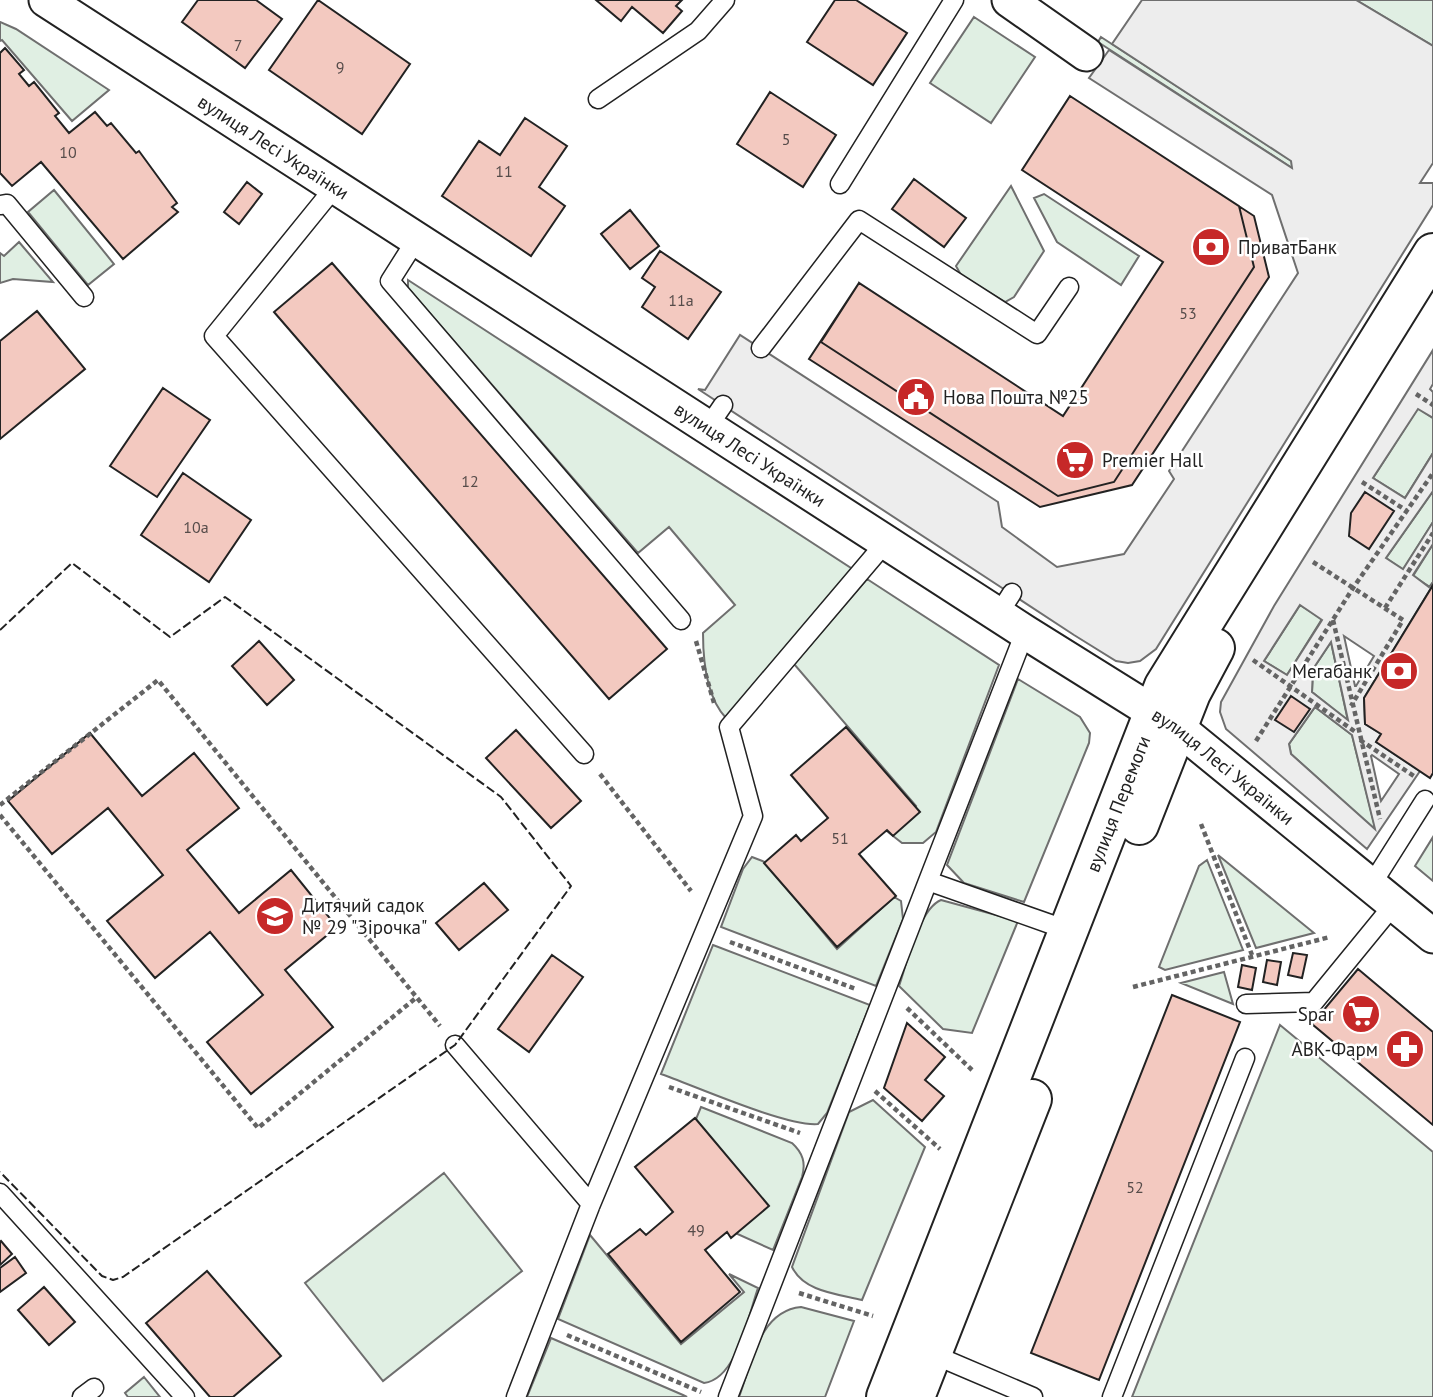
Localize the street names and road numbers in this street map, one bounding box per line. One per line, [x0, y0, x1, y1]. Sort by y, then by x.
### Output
street label: вулиця Лесі Українки [194, 89, 354, 205]
street label: вулиця Лесі Українки [670, 397, 830, 512]
street label: вулиця Лесі Українки [1148, 702, 1299, 830]
street label: вулиця Перемоги [1080, 732, 1155, 875]

